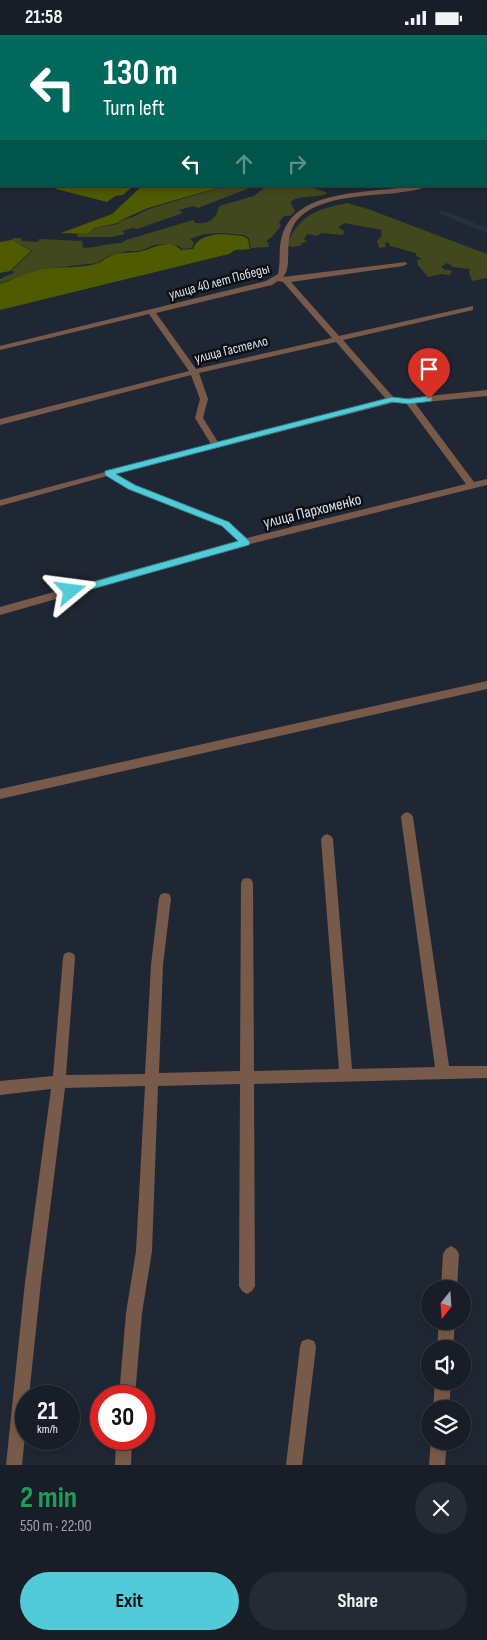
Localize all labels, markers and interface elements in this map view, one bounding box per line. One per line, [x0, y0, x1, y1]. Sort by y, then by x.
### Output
text: 21:58 [25, 6, 62, 29]
text: 130 m [103, 52, 178, 95]
icon: left [20, 55, 85, 120]
text: Turn left [103, 95, 165, 122]
icon: left [177, 150, 205, 178]
icon: ahead [230, 150, 258, 178]
icon: right [283, 150, 311, 178]
street label: улица 40 лет Победы [167, 260, 271, 303]
street label: улица Гастелло [193, 332, 270, 367]
pin [408, 348, 450, 399]
icon: arrive [415, 355, 443, 383]
street label: улица Пархоменко [261, 490, 363, 533]
position arrow [44, 564, 96, 616]
north arrow [421, 1280, 471, 1330]
map controls [421, 1280, 471, 1450]
button: sound [421, 1340, 471, 1390]
speed limit sign: 30 [90, 1385, 155, 1450]
text: 21 [37, 1396, 58, 1427]
button: layers [421, 1400, 471, 1450]
text: km/h [37, 1422, 58, 1437]
text: 2 min [20, 1480, 77, 1516]
button: close [415, 1482, 467, 1534]
text: 550 m · 22:00 [20, 1517, 92, 1536]
button: Exit [20, 1572, 239, 1630]
button: Share [249, 1572, 467, 1630]

